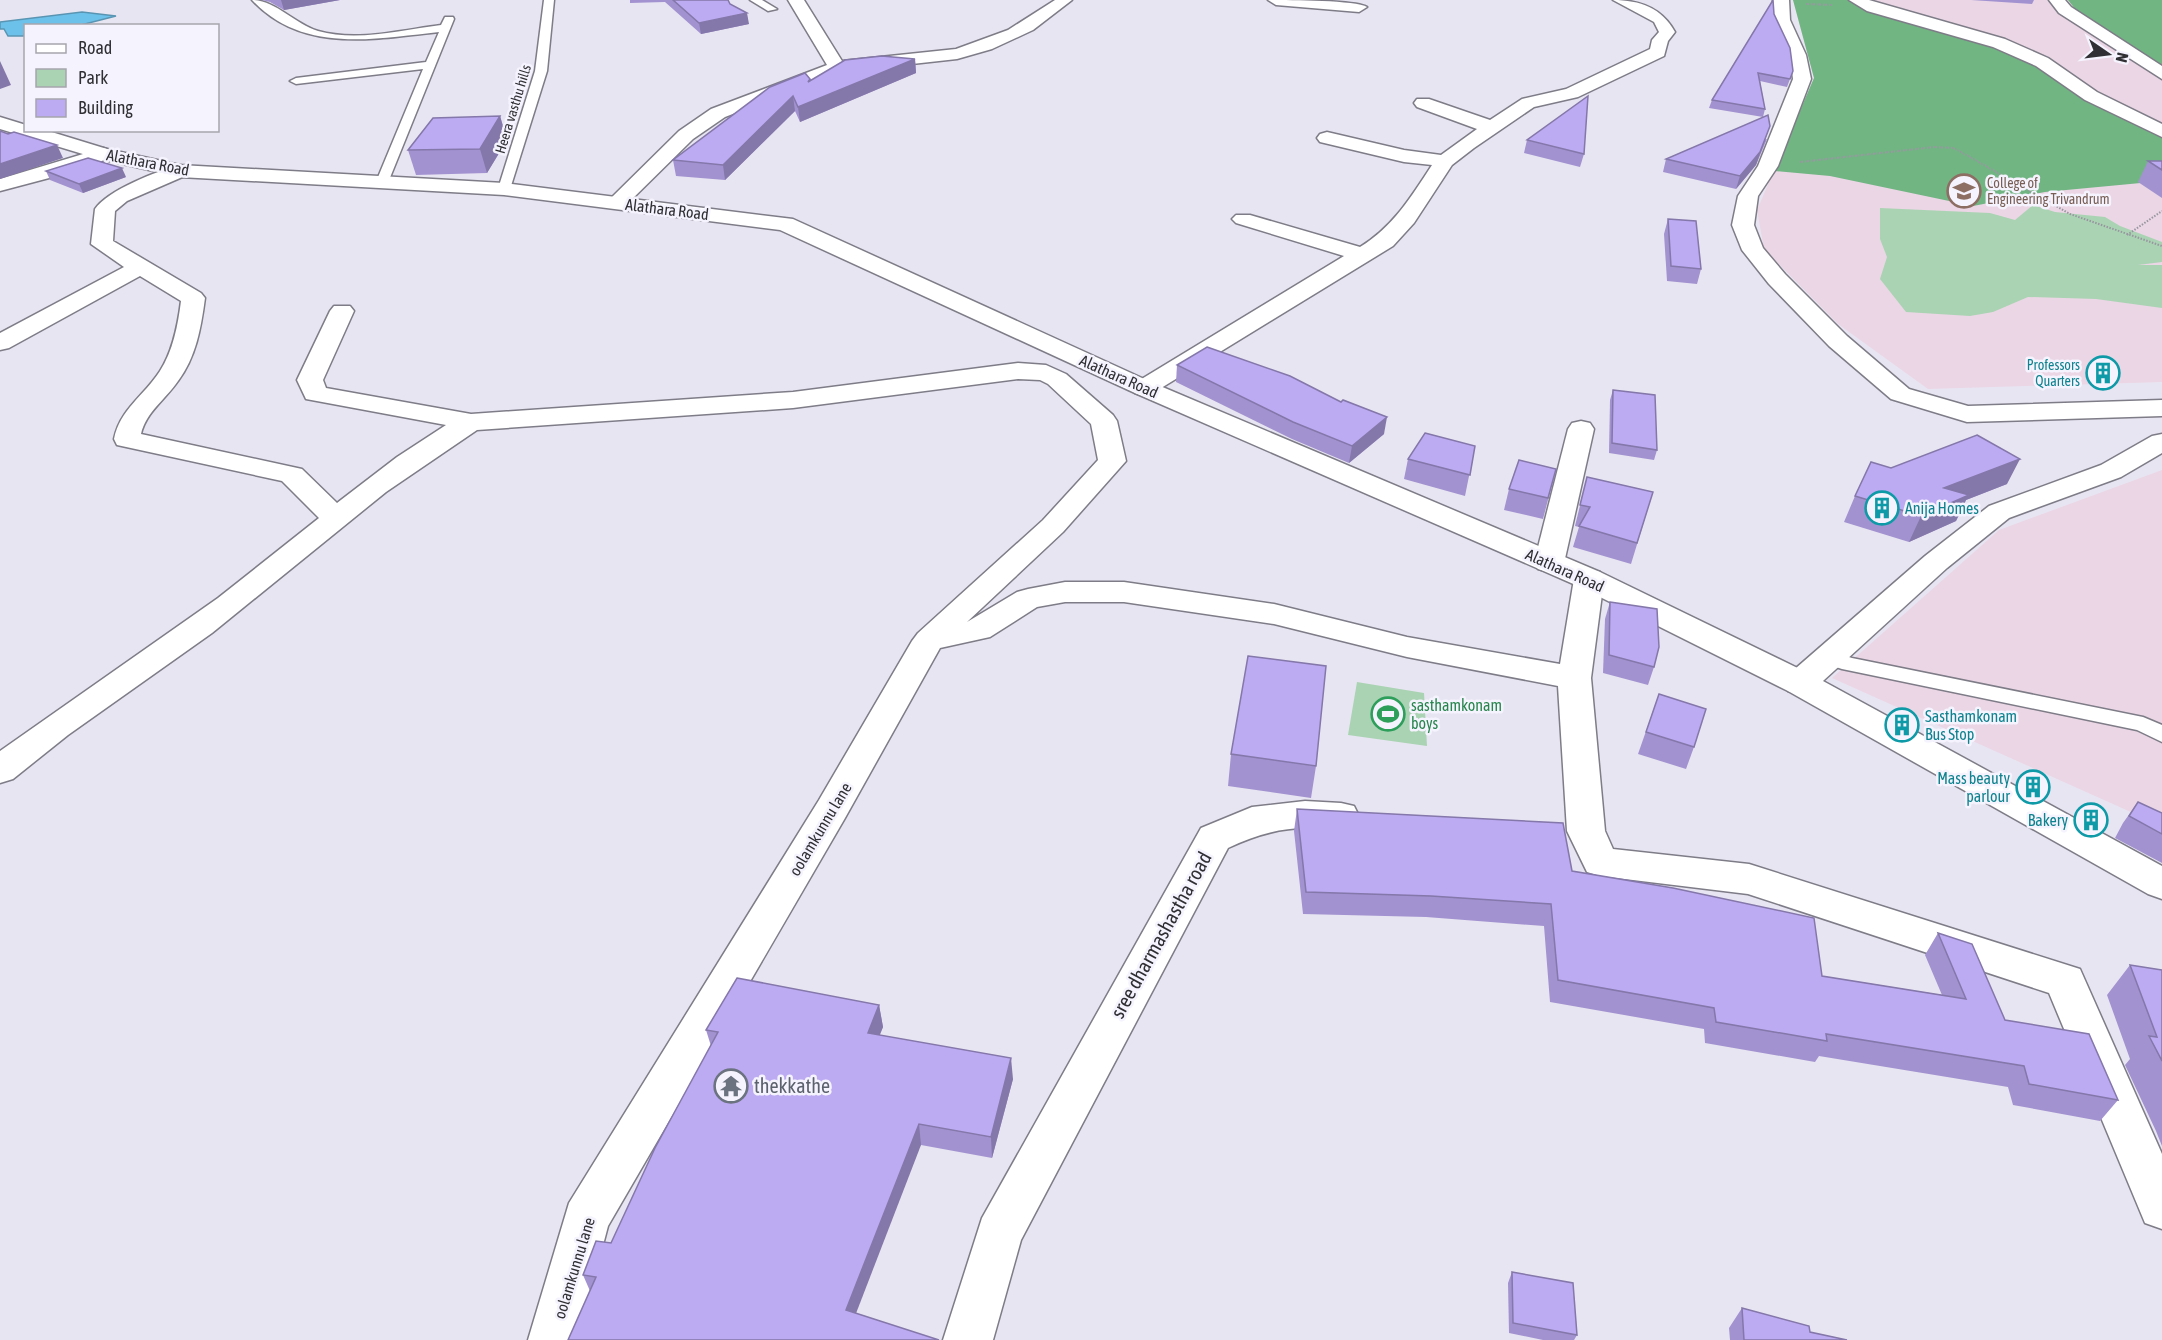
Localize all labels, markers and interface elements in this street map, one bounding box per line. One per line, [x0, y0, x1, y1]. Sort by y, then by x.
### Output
legend [24, 24, 219, 132]
north arrow [2078, 24, 2138, 84]
text: Road [78, 37, 112, 58]
text: N [2113, 51, 2132, 64]
street label: Heera vasthu hills [492, 63, 534, 155]
text: Park [78, 67, 108, 88]
text: Building [78, 97, 133, 118]
street label: Alathara Road [105, 145, 191, 179]
school or university icon: College of Engineering Trivandrum [1946, 173, 1982, 209]
place label: College of Engineering Trivandrum [1987, 175, 2110, 207]
street label: Alathara Road [624, 195, 710, 223]
street label: Alathara Road [1077, 351, 1161, 401]
building icon: Professors Quarters [2085, 355, 2121, 391]
place label: Professors Quarters [2027, 357, 2080, 389]
building icon: Anija Homes [1864, 490, 1900, 526]
place label: Anija Homes [1905, 499, 1979, 518]
street label: Alathara Road [1523, 545, 1607, 595]
sports icon: sasthamkonam boys [1370, 696, 1406, 732]
place label: sasthamkonam boys [1411, 696, 1502, 733]
building icon: Sasthamkonam Bus Stop [1884, 707, 1920, 743]
place label: Sasthamkonam Bus Stop [1925, 707, 2017, 744]
place label: Mass beauty parlour [1937, 769, 2010, 806]
building icon: Mass beauty parlour [2015, 769, 2051, 805]
street label: oolamkunnu lane [785, 779, 855, 879]
building icon: Bakery [2073, 802, 2109, 838]
place label: Bakery [2028, 811, 2068, 830]
street label: sree dharmashastha road [1105, 848, 1216, 1022]
temple icon: thekkathe [713, 1068, 749, 1104]
place label: thekkathe [754, 1074, 830, 1097]
street label: oolamkunnu lane [550, 1215, 598, 1321]

